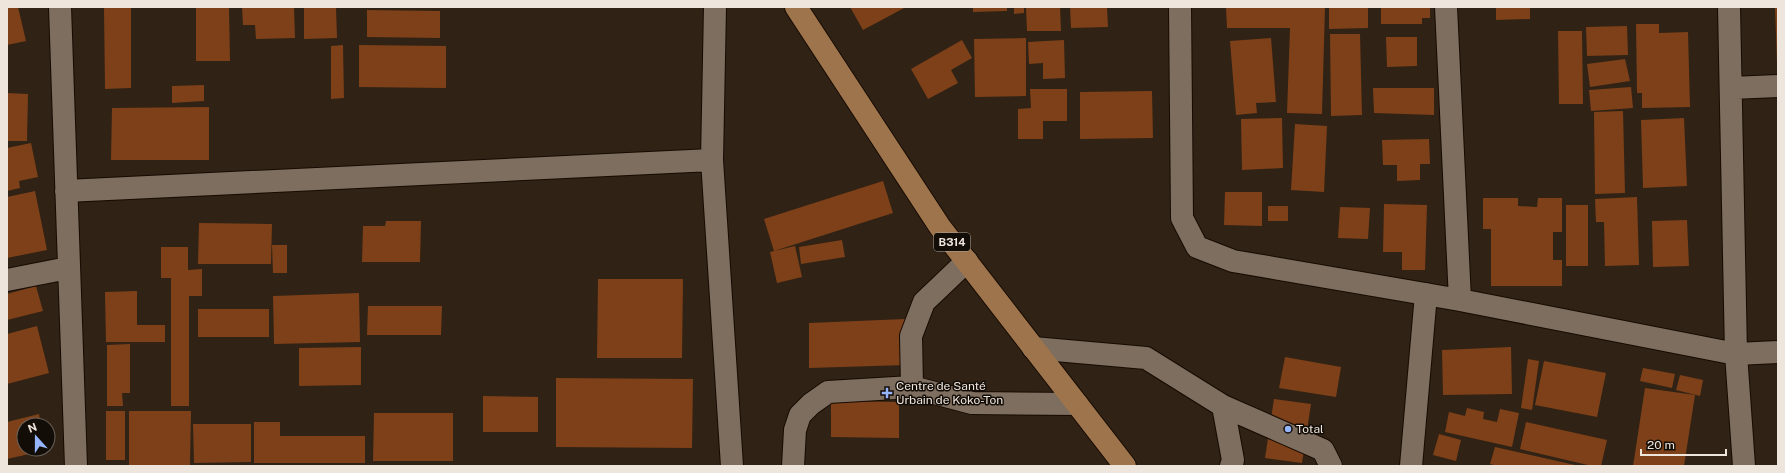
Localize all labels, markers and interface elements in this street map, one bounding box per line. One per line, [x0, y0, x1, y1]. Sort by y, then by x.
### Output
road number: B314 [934, 233, 970, 251]
place label: Centre de Santé Urbain de Koko-Ton [896, 379, 1003, 407]
marker: Centre de Santé Urbain de Koko-Ton [881, 387, 893, 399]
north arrow [16, 417, 56, 457]
text: N [26, 421, 39, 435]
place label: Total [1296, 422, 1324, 436]
marker: Total [1283, 424, 1293, 434]
scale bar [1641, 431, 1726, 457]
text: 20 m [1647, 438, 1675, 452]

